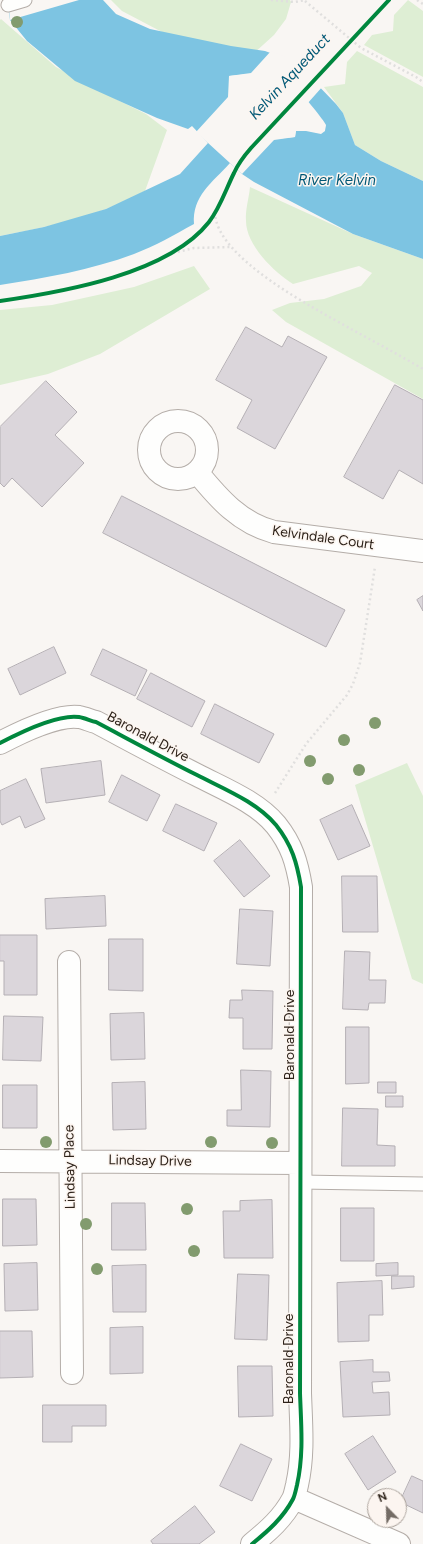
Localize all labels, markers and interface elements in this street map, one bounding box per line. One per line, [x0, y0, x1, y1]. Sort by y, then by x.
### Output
water label: Kelvin Aqueduct [246, 30, 334, 124]
water label: River Kelvin [298, 172, 376, 190]
street label: Kelvindale Court [271, 523, 375, 553]
street label: Baronald Drive [104, 708, 192, 766]
street label: Baronald Drive [282, 990, 298, 1080]
street label: Lindsay Place [61, 1125, 79, 1209]
street label: Lindsay Drive [108, 1152, 192, 1170]
street label: Baronald Drive [281, 1314, 297, 1404]
north arrow [367, 1488, 407, 1528]
text: N [376, 1490, 389, 1505]

